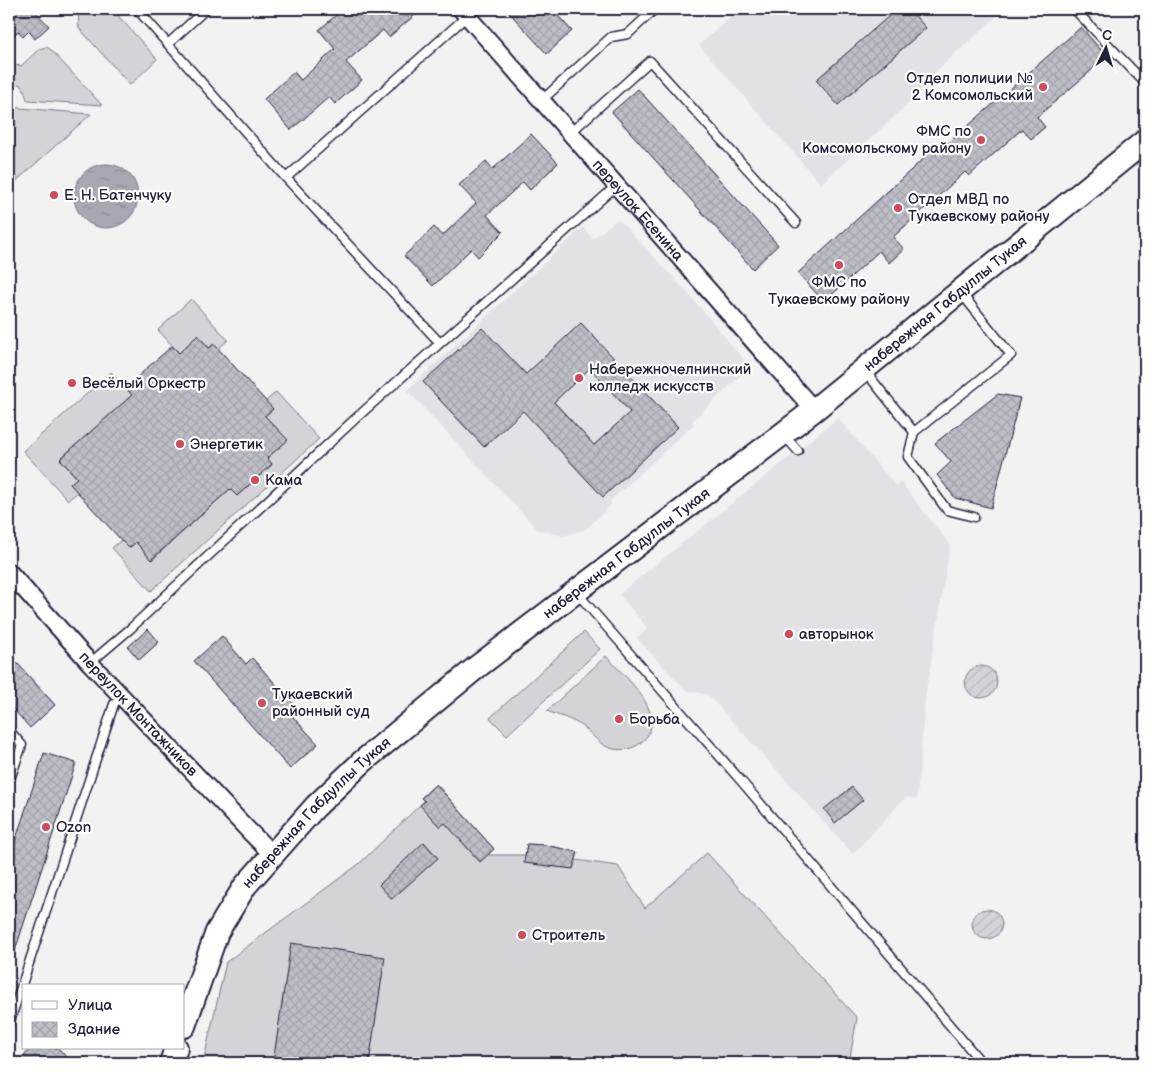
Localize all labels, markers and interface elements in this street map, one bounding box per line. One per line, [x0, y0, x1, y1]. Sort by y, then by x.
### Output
north arrow [1082, 22, 1132, 72]
text: С [1101, 27, 1113, 44]
place label: Отдел полиции № 2 Комсомольский [906, 69, 1033, 105]
marker: Отдел полиции № 2 Комсомольский [1037, 81, 1049, 93]
place label: ФМС по Комсомольскому району [802, 122, 971, 158]
marker: ФМС по Комсомольскому району [975, 134, 987, 146]
street label: переулок Есенина [588, 156, 688, 265]
place label: Е. Н. Батенчуку [64, 186, 172, 205]
marker: Е. Н. Батенчуку [48, 189, 60, 201]
place label: Отдел МВД по Тукаевскому району [908, 190, 1049, 226]
marker: Отдел МВД по Тукаевскому району [892, 202, 904, 214]
street label: набережная Габдуллы Тукая [860, 232, 1031, 376]
marker: ФМС по Тукаевскому району [833, 259, 845, 271]
place label: ФМС по Тукаевскому району [768, 273, 910, 309]
place label: Набережночелнинский колледж искусств [589, 360, 751, 396]
marker: Набережночелнинский колледж искусств [573, 372, 585, 384]
place label: Весёлый Оркестр [82, 374, 206, 393]
marker: Весёлый Оркестр [66, 377, 78, 389]
place label: Энергетик [190, 435, 263, 454]
marker: Энергетик [174, 438, 186, 450]
place label: Кама [265, 471, 302, 490]
marker: Кама [249, 474, 261, 486]
street label: набережная Габдуллы Тукая [539, 484, 714, 623]
place label: авторынок [799, 625, 874, 644]
marker: авторынок [783, 628, 795, 640]
street label: переулок Монтажников [75, 648, 201, 781]
place label: Тукаевский районный суд [272, 685, 370, 721]
marker: Тукаевский районный суд [256, 697, 268, 709]
place label: Борьба [629, 710, 680, 729]
marker: Борьба [613, 713, 625, 725]
street label: набережная Габдуллы Тукая [238, 733, 395, 893]
place label: Ozon [56, 818, 91, 837]
marker: Ozon [40, 821, 52, 833]
place label: Строитель [532, 926, 606, 945]
marker: Строитель [516, 929, 528, 941]
legend [22, 984, 185, 1050]
text: Улица [68, 996, 113, 1015]
text: Здание [68, 1020, 120, 1039]

